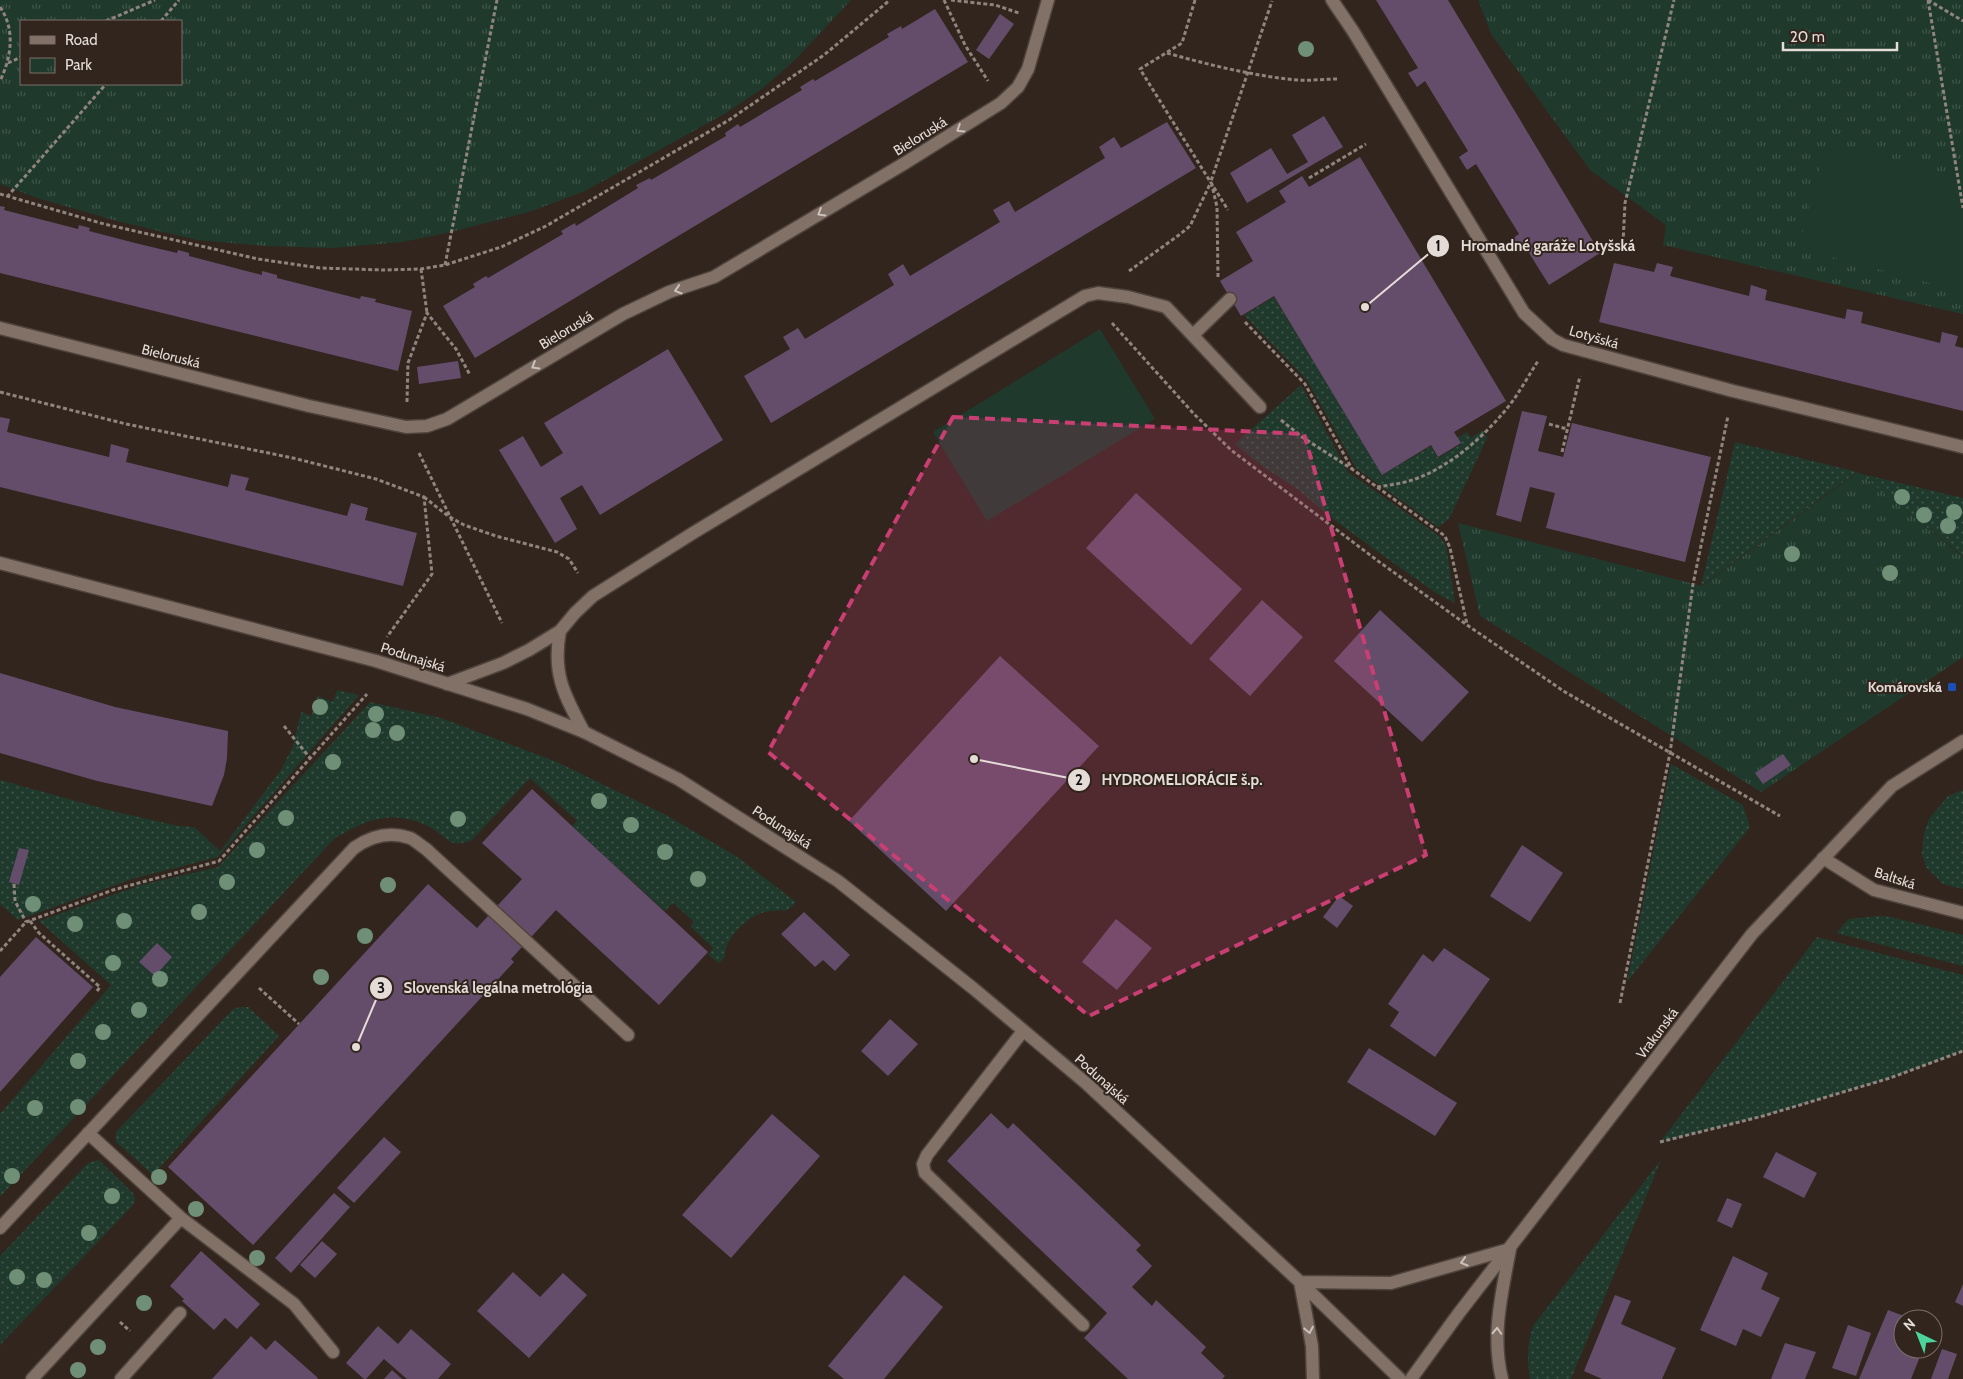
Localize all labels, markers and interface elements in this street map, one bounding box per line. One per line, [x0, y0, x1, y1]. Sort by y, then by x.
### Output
legend [20, 20, 182, 85]
scale bar [1783, 20, 1897, 52]
text: 20 m [1790, 28, 1825, 46]
text: Road [65, 31, 98, 49]
text: Park [65, 56, 92, 74]
street label: Bieloruská [890, 112, 950, 159]
one-way arrow [956, 122, 965, 132]
one-way arrow [818, 207, 827, 217]
callout: Hromadné garáže Lotyšská [1425, 231, 1645, 261]
text: 1 [1435, 237, 1441, 255]
text: Hromadné garáže Lotyšská [1461, 237, 1636, 255]
one-way arrow [675, 284, 683, 294]
street label: Bieloruská [536, 307, 597, 353]
street label: Lotyšská [1567, 321, 1621, 353]
street label: Bieloruská [140, 340, 202, 372]
one-way arrow [532, 359, 541, 369]
street label: Podunajská [378, 638, 448, 676]
place label: Komárovská [1868, 678, 1942, 696]
marker: Komárovská [1946, 681, 1958, 693]
callout: HYDROMELIORÁCIE š.p. [1067, 765, 1273, 795]
text: HYDROMELIORÁCIE š.p. [1101, 770, 1263, 789]
text: 2 [1075, 771, 1083, 789]
street label: Podunajská [749, 801, 815, 853]
street label: Baltská [1872, 863, 1918, 893]
callout: Slovenská legálna metrológia [369, 973, 603, 1003]
text: 3 [377, 979, 385, 997]
text: Slovenská legálna metrológia [404, 979, 593, 997]
street label: Vrakunská [1632, 1004, 1682, 1062]
street label: Podunajská [1071, 1050, 1133, 1108]
one-way arrow [1459, 1256, 1468, 1267]
north arrow [1893, 1309, 1943, 1359]
text: N [1899, 1315, 1919, 1334]
one-way arrow [1303, 1325, 1314, 1334]
one-way arrow [1491, 1327, 1502, 1335]

